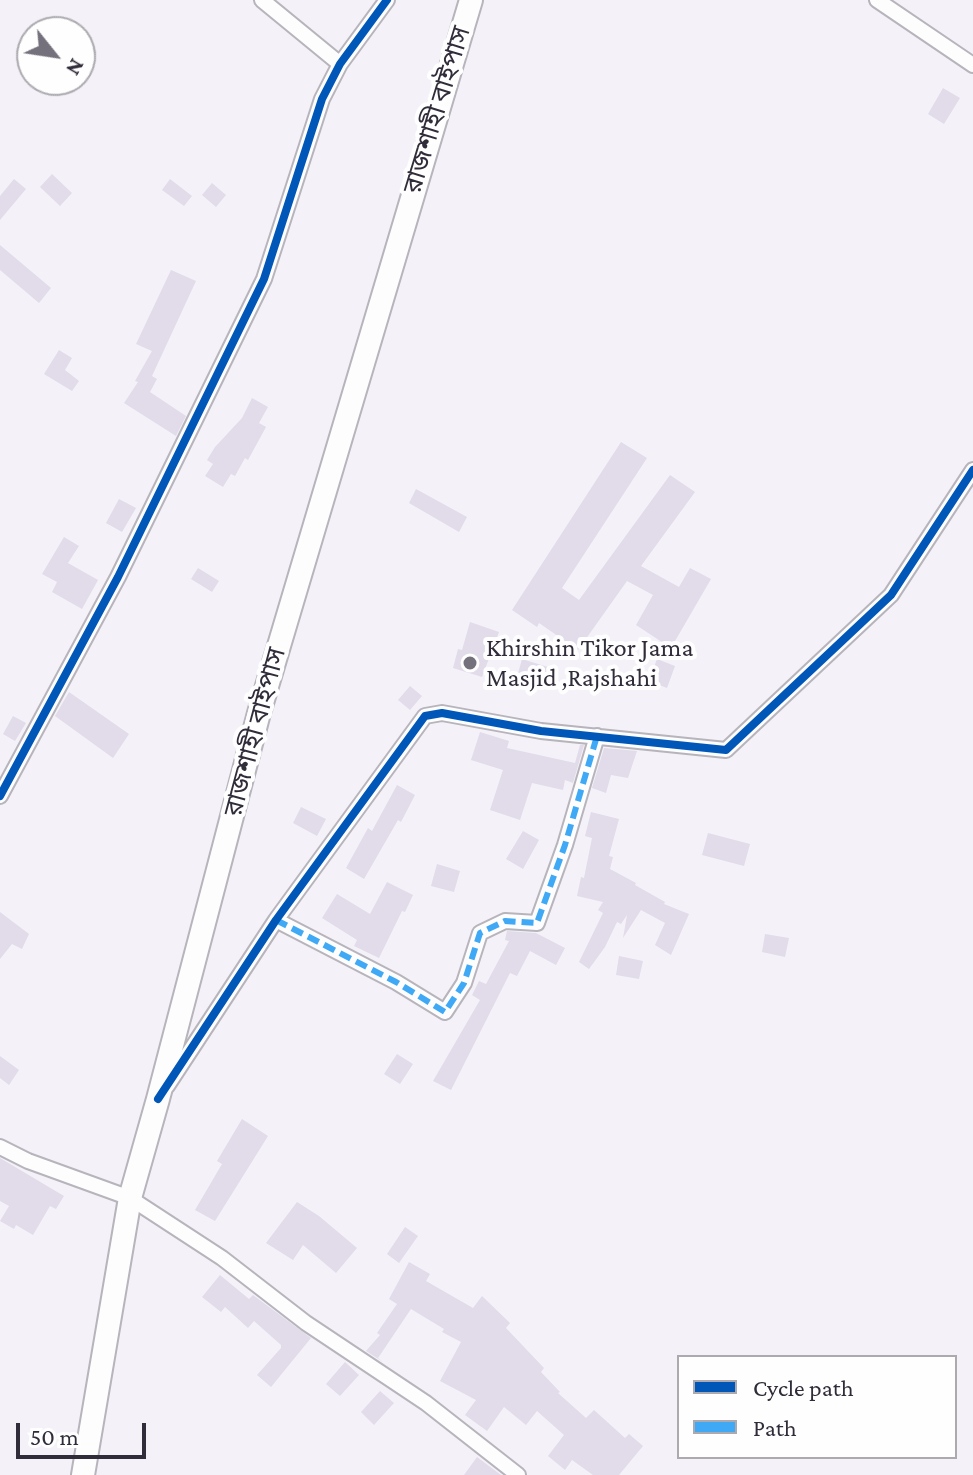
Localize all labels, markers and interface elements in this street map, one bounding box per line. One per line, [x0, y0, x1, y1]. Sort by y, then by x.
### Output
north arrow [16, 16, 96, 96]
street label: রাজশাহী বাইপাস [397, 23, 477, 197]
text: N [61, 55, 90, 80]
place label: Khirshin Tikor Jama Masjid ,Rajshahi [486, 632, 693, 694]
street label: রাজশাহী বাইপাস [218, 644, 292, 820]
marker: Khirshin Tikor Jama Masjid ,Rajshahi [461, 654, 479, 672]
legend [677, 1355, 957, 1459]
text: Cycle path [753, 1374, 854, 1401]
scale bar [20, 1407, 150, 1457]
text: Path [753, 1414, 797, 1441]
text: 50 m [30, 1423, 79, 1450]

